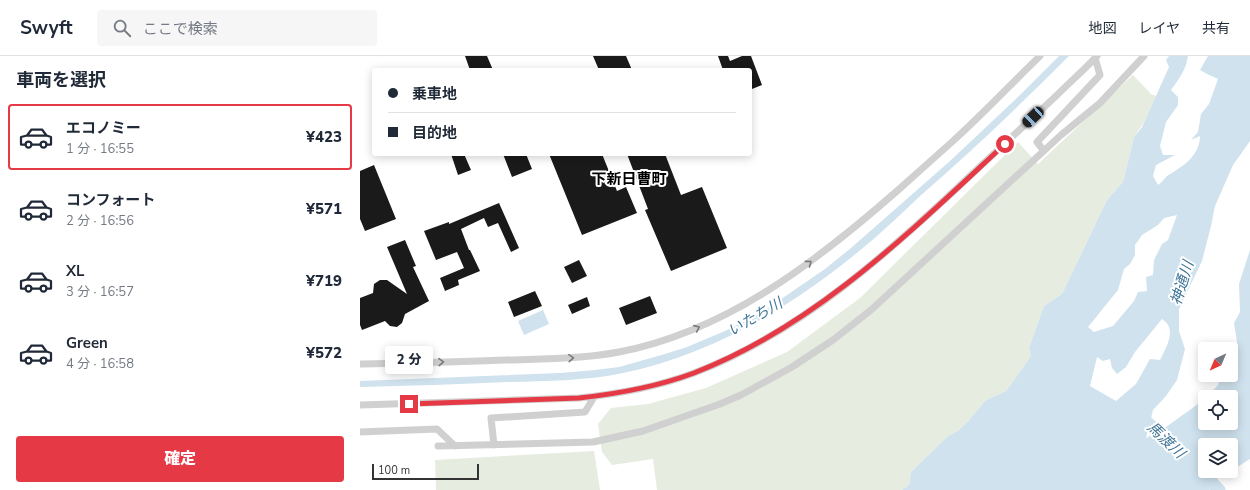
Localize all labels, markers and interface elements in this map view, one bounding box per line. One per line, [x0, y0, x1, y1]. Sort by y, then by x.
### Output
search box [97, 10, 377, 46]
text: Swyft [20, 15, 73, 41]
icon: search [111, 17, 133, 39]
text: ここで検索 [143, 19, 218, 39]
text: 地図 [1088, 19, 1116, 38]
text: レイヤ [1138, 19, 1180, 38]
text: 共有 [1202, 19, 1230, 38]
text: 車両を選択 [16, 68, 106, 92]
text: 乗車地 [412, 84, 457, 104]
car [1020, 104, 1046, 130]
text: エコノミー [66, 118, 141, 138]
icon: car [18, 119, 54, 155]
text: 目的地 [412, 123, 457, 143]
text: ¥423 [306, 127, 342, 147]
route start [996, 135, 1014, 153]
text: 1 分 · 16:55 [66, 140, 134, 158]
district label: 下新日曹町 [591, 169, 667, 189]
text: コンフォート [66, 190, 156, 210]
icon: car [18, 191, 54, 227]
text: ¥571 [306, 199, 342, 219]
text: 2 分 · 16:56 [66, 212, 134, 230]
water label: 神通川 [1166, 257, 1199, 307]
one-way arrow [805, 260, 812, 268]
text: XL [66, 261, 85, 281]
icon: car [18, 263, 54, 299]
text: ¥719 [306, 271, 342, 291]
text: 3 分 · 16:57 [66, 283, 134, 301]
water label: いたち川 [724, 292, 788, 341]
one-way arrow [692, 325, 700, 333]
text: Green [66, 333, 108, 353]
icon: car [18, 335, 54, 371]
north arrow [1198, 342, 1238, 382]
map controls [1198, 342, 1238, 478]
text: ¥572 [306, 343, 342, 363]
callout: 2 分 [385, 346, 433, 374]
text: 2 分 [397, 351, 421, 369]
one-way arrow [568, 353, 574, 362]
text: 4 分 · 16:58 [66, 355, 134, 373]
one-way arrow [438, 358, 444, 366]
button: locate [1198, 390, 1238, 430]
route end [400, 395, 418, 413]
water label: 馬渡川 [1143, 417, 1191, 464]
button: 確定 [16, 436, 344, 482]
button: layers [1198, 438, 1238, 478]
scale bar [372, 462, 479, 481]
text: 100 m [378, 463, 410, 478]

